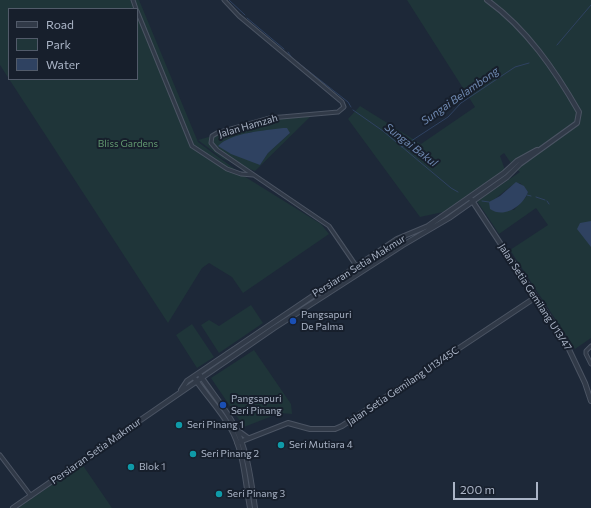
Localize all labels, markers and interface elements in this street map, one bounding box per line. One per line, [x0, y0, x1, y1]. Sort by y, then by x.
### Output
legend [8, 8, 138, 80]
text: Road [46, 17, 74, 31]
text: Park [46, 37, 71, 51]
text: Water [46, 57, 80, 71]
water label: Sungai Belambong [419, 64, 501, 128]
street label: Jalan Hamzah [217, 112, 279, 140]
water label: Sungai Bakul [382, 120, 440, 170]
park label: Bliss Gardens [98, 138, 158, 150]
street label: Persiaran Setia Makmur [310, 232, 408, 300]
street label: Jalan Setia Gemilang U13/47 [496, 241, 574, 353]
place label: Pangsapuri De Palma [301, 309, 351, 332]
marker: Pangsapuri De Palma [288, 316, 298, 326]
street label: Jalan Setia Gemilang U13/45C [345, 344, 461, 428]
place label: Pangsapuri Seri Pinang [231, 393, 282, 416]
marker: Pangsapuri Seri Pinang [218, 400, 228, 410]
street label: Persiaran Setia Makmur [48, 415, 144, 487]
place label: Seri Pinang 1 [187, 419, 244, 431]
marker: Seri Pinang 1 [174, 420, 184, 430]
place label: Seri Mutiara 4 [289, 439, 353, 451]
marker: Seri Mutiara 4 [276, 440, 286, 450]
place label: Seri Pinang 2 [201, 448, 259, 460]
marker: Seri Pinang 2 [188, 449, 198, 459]
place label: Blok 1 [139, 461, 166, 473]
marker: Blok 1 [126, 462, 136, 472]
scale bar [455, 474, 540, 500]
text: 200 m [460, 482, 495, 496]
place label: Seri Pinang 3 [227, 488, 285, 500]
marker: Seri Pinang 3 [214, 489, 224, 499]

